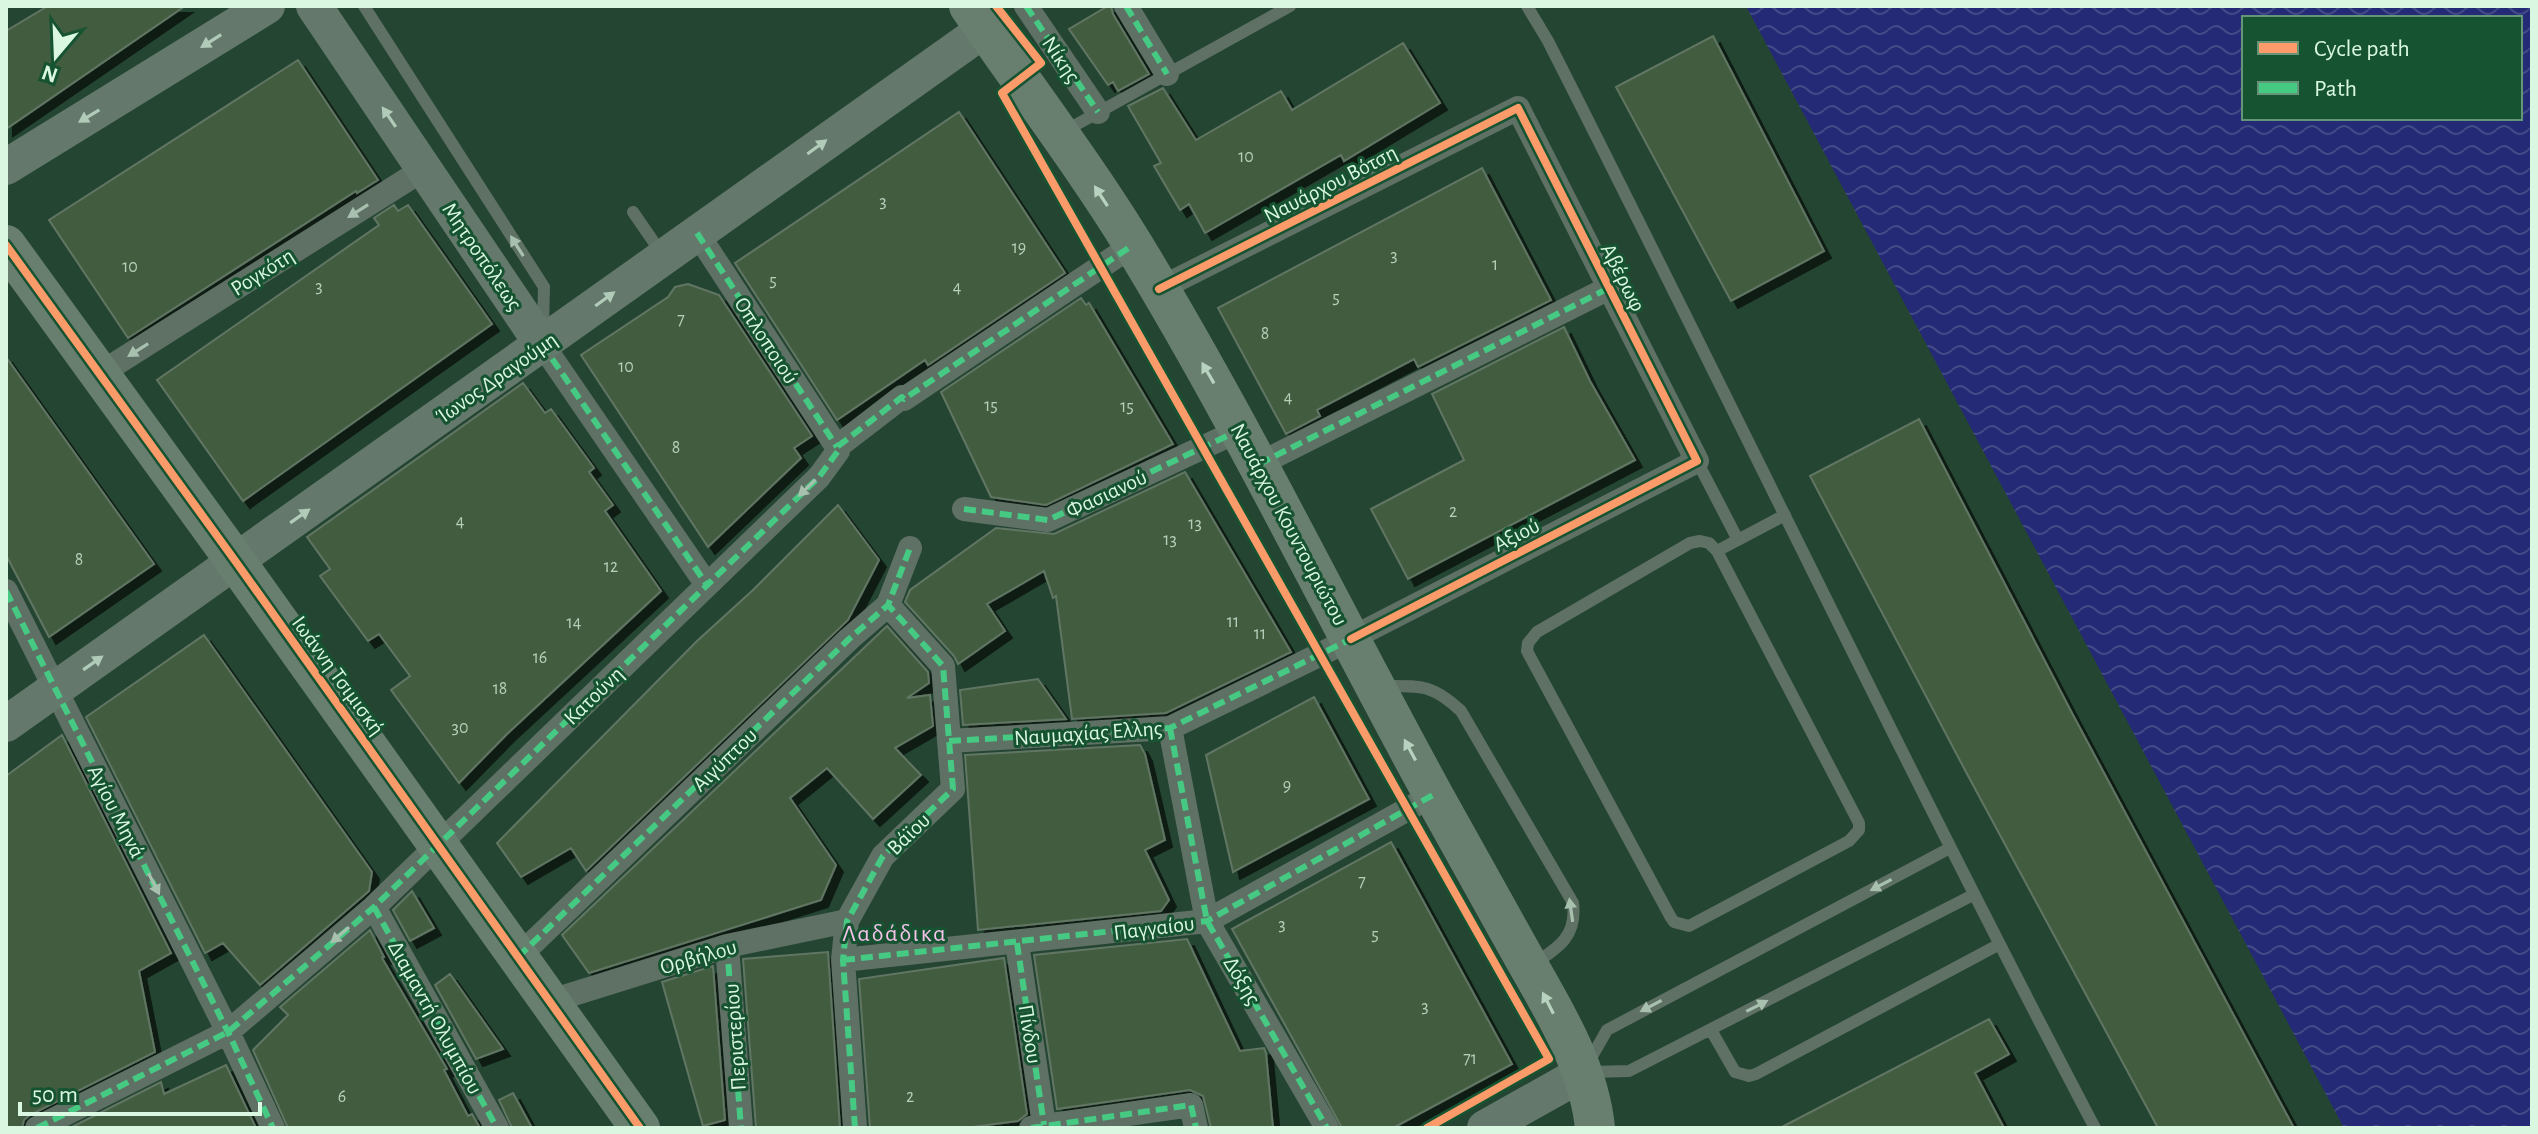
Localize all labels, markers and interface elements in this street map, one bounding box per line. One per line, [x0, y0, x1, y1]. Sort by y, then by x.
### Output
north arrow [16, 16, 96, 96]
legend [2242, 16, 2522, 120]
one-way arrow [200, 33, 222, 47]
street label: Νίκης [1038, 33, 1084, 87]
text: Cycle path [2314, 37, 2410, 61]
text: N [39, 61, 61, 87]
text: Path [2314, 77, 2357, 101]
one-way arrow [382, 106, 397, 128]
one-way arrow [78, 109, 100, 123]
one-way arrow [806, 140, 827, 155]
street label: Ναυάρχου Βότση [1260, 141, 1401, 227]
house number: 10 [1238, 148, 1254, 166]
one-way arrow [1094, 185, 1109, 207]
house number: 3 [879, 193, 887, 211]
street label: Μητροπόλεως [438, 199, 526, 314]
one-way arrow [347, 203, 369, 217]
one-way arrow [511, 235, 525, 257]
house number: 19 [1012, 239, 1026, 257]
street label: Αβέρωφ [1597, 240, 1649, 315]
street label: Ρογκότη [227, 244, 298, 300]
house number: 3 [1390, 247, 1398, 265]
house number: 1 [1492, 256, 1498, 274]
house number: 10 [122, 258, 138, 276]
house number: 5 [769, 272, 777, 290]
house number: 3 [315, 278, 323, 296]
house number: 4 [953, 279, 962, 297]
house number: 5 [1332, 289, 1340, 307]
one-way arrow [595, 292, 616, 307]
street label: Οπλοποιού [730, 293, 802, 388]
house number: 7 [677, 311, 685, 329]
house number: 8 [1261, 325, 1269, 343]
street label: Ίωνος Δραγούμη [432, 328, 561, 428]
one-way arrow [127, 342, 149, 356]
house number: 10 [618, 358, 634, 376]
one-way arrow [1201, 362, 1215, 384]
house number: 4 [1284, 389, 1293, 407]
house number: 15 [984, 397, 998, 415]
house number: 15 [1120, 398, 1134, 416]
street label: Ναυάρχου Κουντουριώτου [1226, 420, 1352, 629]
house number: 8 [672, 439, 680, 457]
street label: Φασιανού [1063, 466, 1150, 522]
one-way arrow [798, 478, 817, 496]
house number: 2 [1449, 503, 1457, 521]
one-way arrow [289, 509, 310, 524]
house number: 4 [456, 513, 465, 531]
street label: Αξιού [1490, 514, 1544, 557]
house number: 13 [1188, 515, 1202, 533]
house number: 13 [1163, 531, 1177, 549]
house number: 8 [75, 551, 83, 569]
house number: 12 [604, 558, 618, 576]
street label: Ιωάννη Τσιμισκή [288, 612, 389, 739]
house number: 11 [1227, 613, 1239, 631]
house number: 14 [567, 614, 582, 632]
house number: 11 [1254, 625, 1266, 643]
house number: 16 [533, 649, 547, 667]
one-way arrow [82, 656, 103, 671]
street label: Κατούνη [560, 662, 628, 729]
house number: 18 [493, 680, 507, 698]
street label: Ναυμαχίας Ελλης [1013, 717, 1163, 749]
house number: 30 [452, 719, 468, 737]
street label: Αιγύπτου [688, 724, 761, 796]
one-way arrow [1403, 739, 1417, 761]
street label: Αγίου Μηνά [83, 762, 149, 861]
house number: 9 [1283, 777, 1291, 795]
street label: Βάϊου [883, 808, 934, 859]
one-way arrow [147, 872, 161, 895]
house number: 7 [1358, 873, 1366, 891]
one-way arrow [1870, 878, 1893, 891]
one-way arrow [1564, 897, 1577, 922]
street label: Παγγαίου [1112, 912, 1196, 944]
house number: 3 [1278, 916, 1286, 934]
district label: Λαδάδικα [842, 922, 948, 946]
one-way arrow [331, 926, 350, 944]
house number: 5 [1371, 926, 1379, 944]
street label: Ορβήλου [657, 936, 739, 978]
street label: Διαμαντή Ολυμπίου [384, 937, 486, 1098]
street label: Δόξης [1219, 953, 1265, 1009]
street label: Περιστερίου [720, 983, 750, 1091]
one-way arrow [1542, 991, 1555, 1014]
house number: 3 [1421, 998, 1429, 1016]
one-way arrow [1640, 1000, 1663, 1013]
one-way arrow [1745, 1000, 1768, 1013]
street label: Πίνδου [1014, 1003, 1046, 1065]
house number: 71 [1463, 1050, 1477, 1068]
scale bar [20, 1066, 260, 1116]
text: 50 m [32, 1083, 78, 1107]
house number: 6 [338, 1088, 346, 1106]
house number: 2 [906, 1088, 914, 1106]

